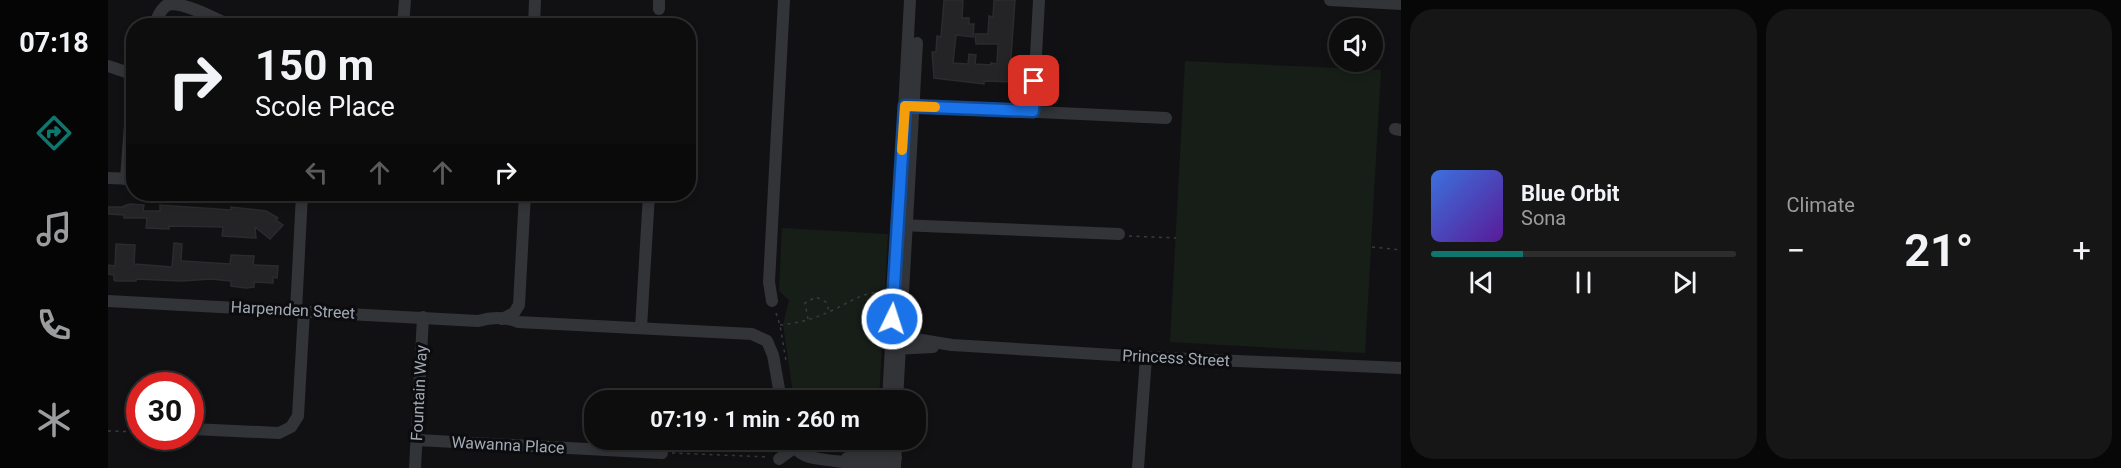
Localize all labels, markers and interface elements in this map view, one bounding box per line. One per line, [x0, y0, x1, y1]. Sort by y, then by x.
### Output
map controls [1329, 18, 1383, 72]
button: sound [1329, 18, 1383, 72]
text: 07:18 [19, 27, 89, 59]
text: 150 m [255, 41, 374, 90]
icon: right [156, 42, 234, 120]
pin [1008, 55, 1059, 106]
icon: arrive [1017, 64, 1050, 97]
text: Scole Place [255, 91, 395, 123]
icon: directions [33, 112, 75, 154]
icon: left [300, 156, 333, 189]
icon: ahead [363, 156, 396, 189]
icon: ahead [426, 156, 459, 189]
icon: right [489, 156, 522, 189]
text: Blue Orbit [1521, 181, 1619, 206]
text: Climate [1787, 193, 1855, 217]
text: Sona [1521, 206, 1566, 230]
icon: music [33, 208, 75, 250]
text: 21° [1904, 224, 1973, 277]
text: − [1787, 231, 1805, 270]
text: + [2072, 231, 2091, 270]
icon: previous [1465, 266, 1498, 299]
icon: pause [1567, 266, 1600, 299]
icon: next [1668, 266, 1701, 299]
position arrow [860, 287, 924, 351]
street label: Harpenden Street [230, 297, 356, 323]
icon: phone [33, 304, 75, 346]
street label: Fountain Way [407, 344, 431, 442]
street label: Princess Street [1122, 346, 1230, 370]
speed limit sign: 30 [126, 372, 204, 450]
icon: climate [33, 399, 75, 441]
text: 07:19 · 1 min · 260 m [650, 407, 860, 432]
street label: Wawanna Place [451, 433, 565, 457]

